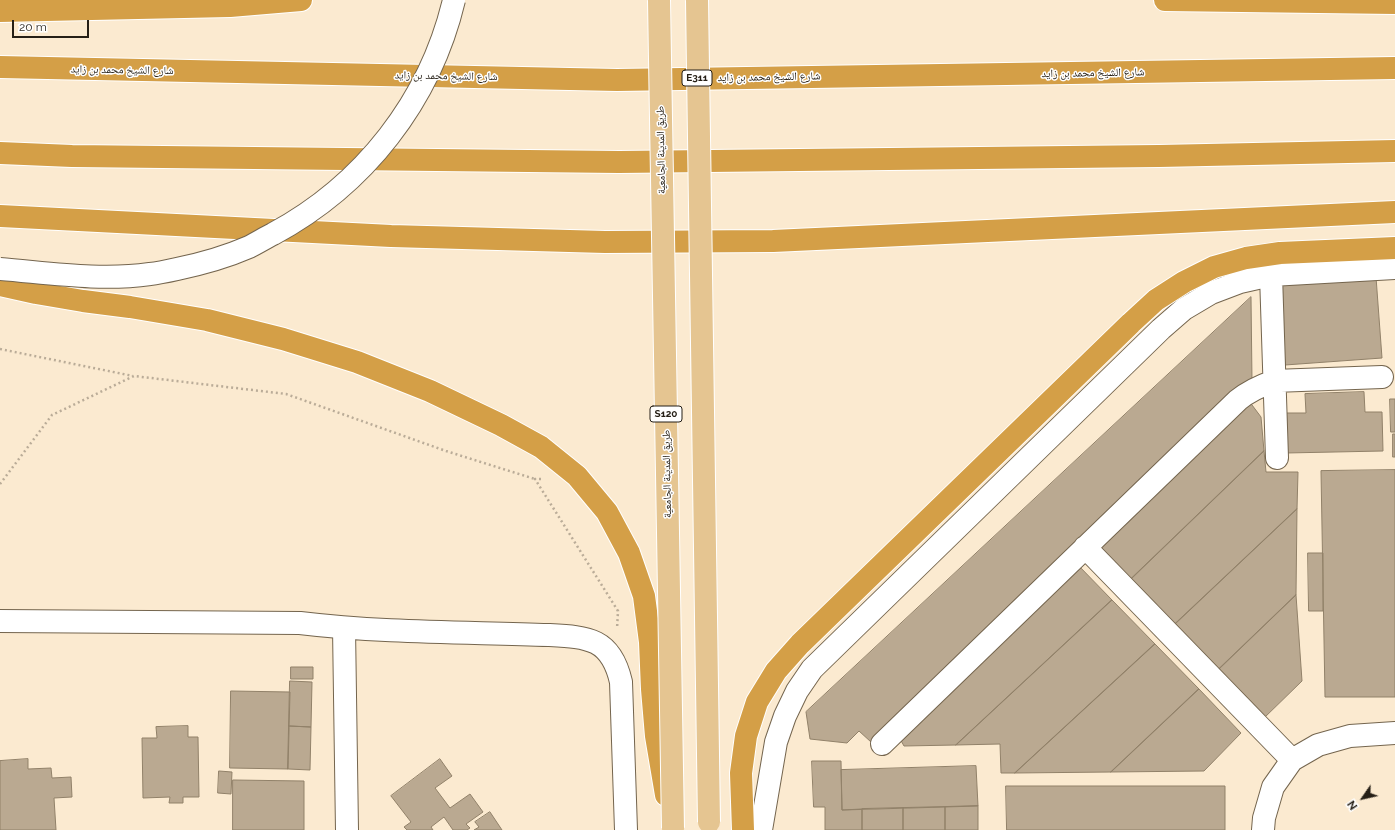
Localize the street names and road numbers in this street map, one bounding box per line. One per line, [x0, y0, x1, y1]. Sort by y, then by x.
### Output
street label: شارع الشيخ محمد بن زايد [70, 63, 174, 77]
street label: شارع الشيخ محمد بن زايد [1041, 66, 1145, 80]
street label: شارع الشيخ محمد بن زايد [394, 69, 498, 83]
road number: E311 [682, 70, 712, 86]
street label: شارع الشيخ محمد بن زايد [717, 70, 821, 84]
street label: طريق المدينة الجامعية [654, 106, 668, 194]
road number: S120 [650, 406, 682, 422]
street label: طريق المدينة الجامعية [660, 430, 674, 518]

